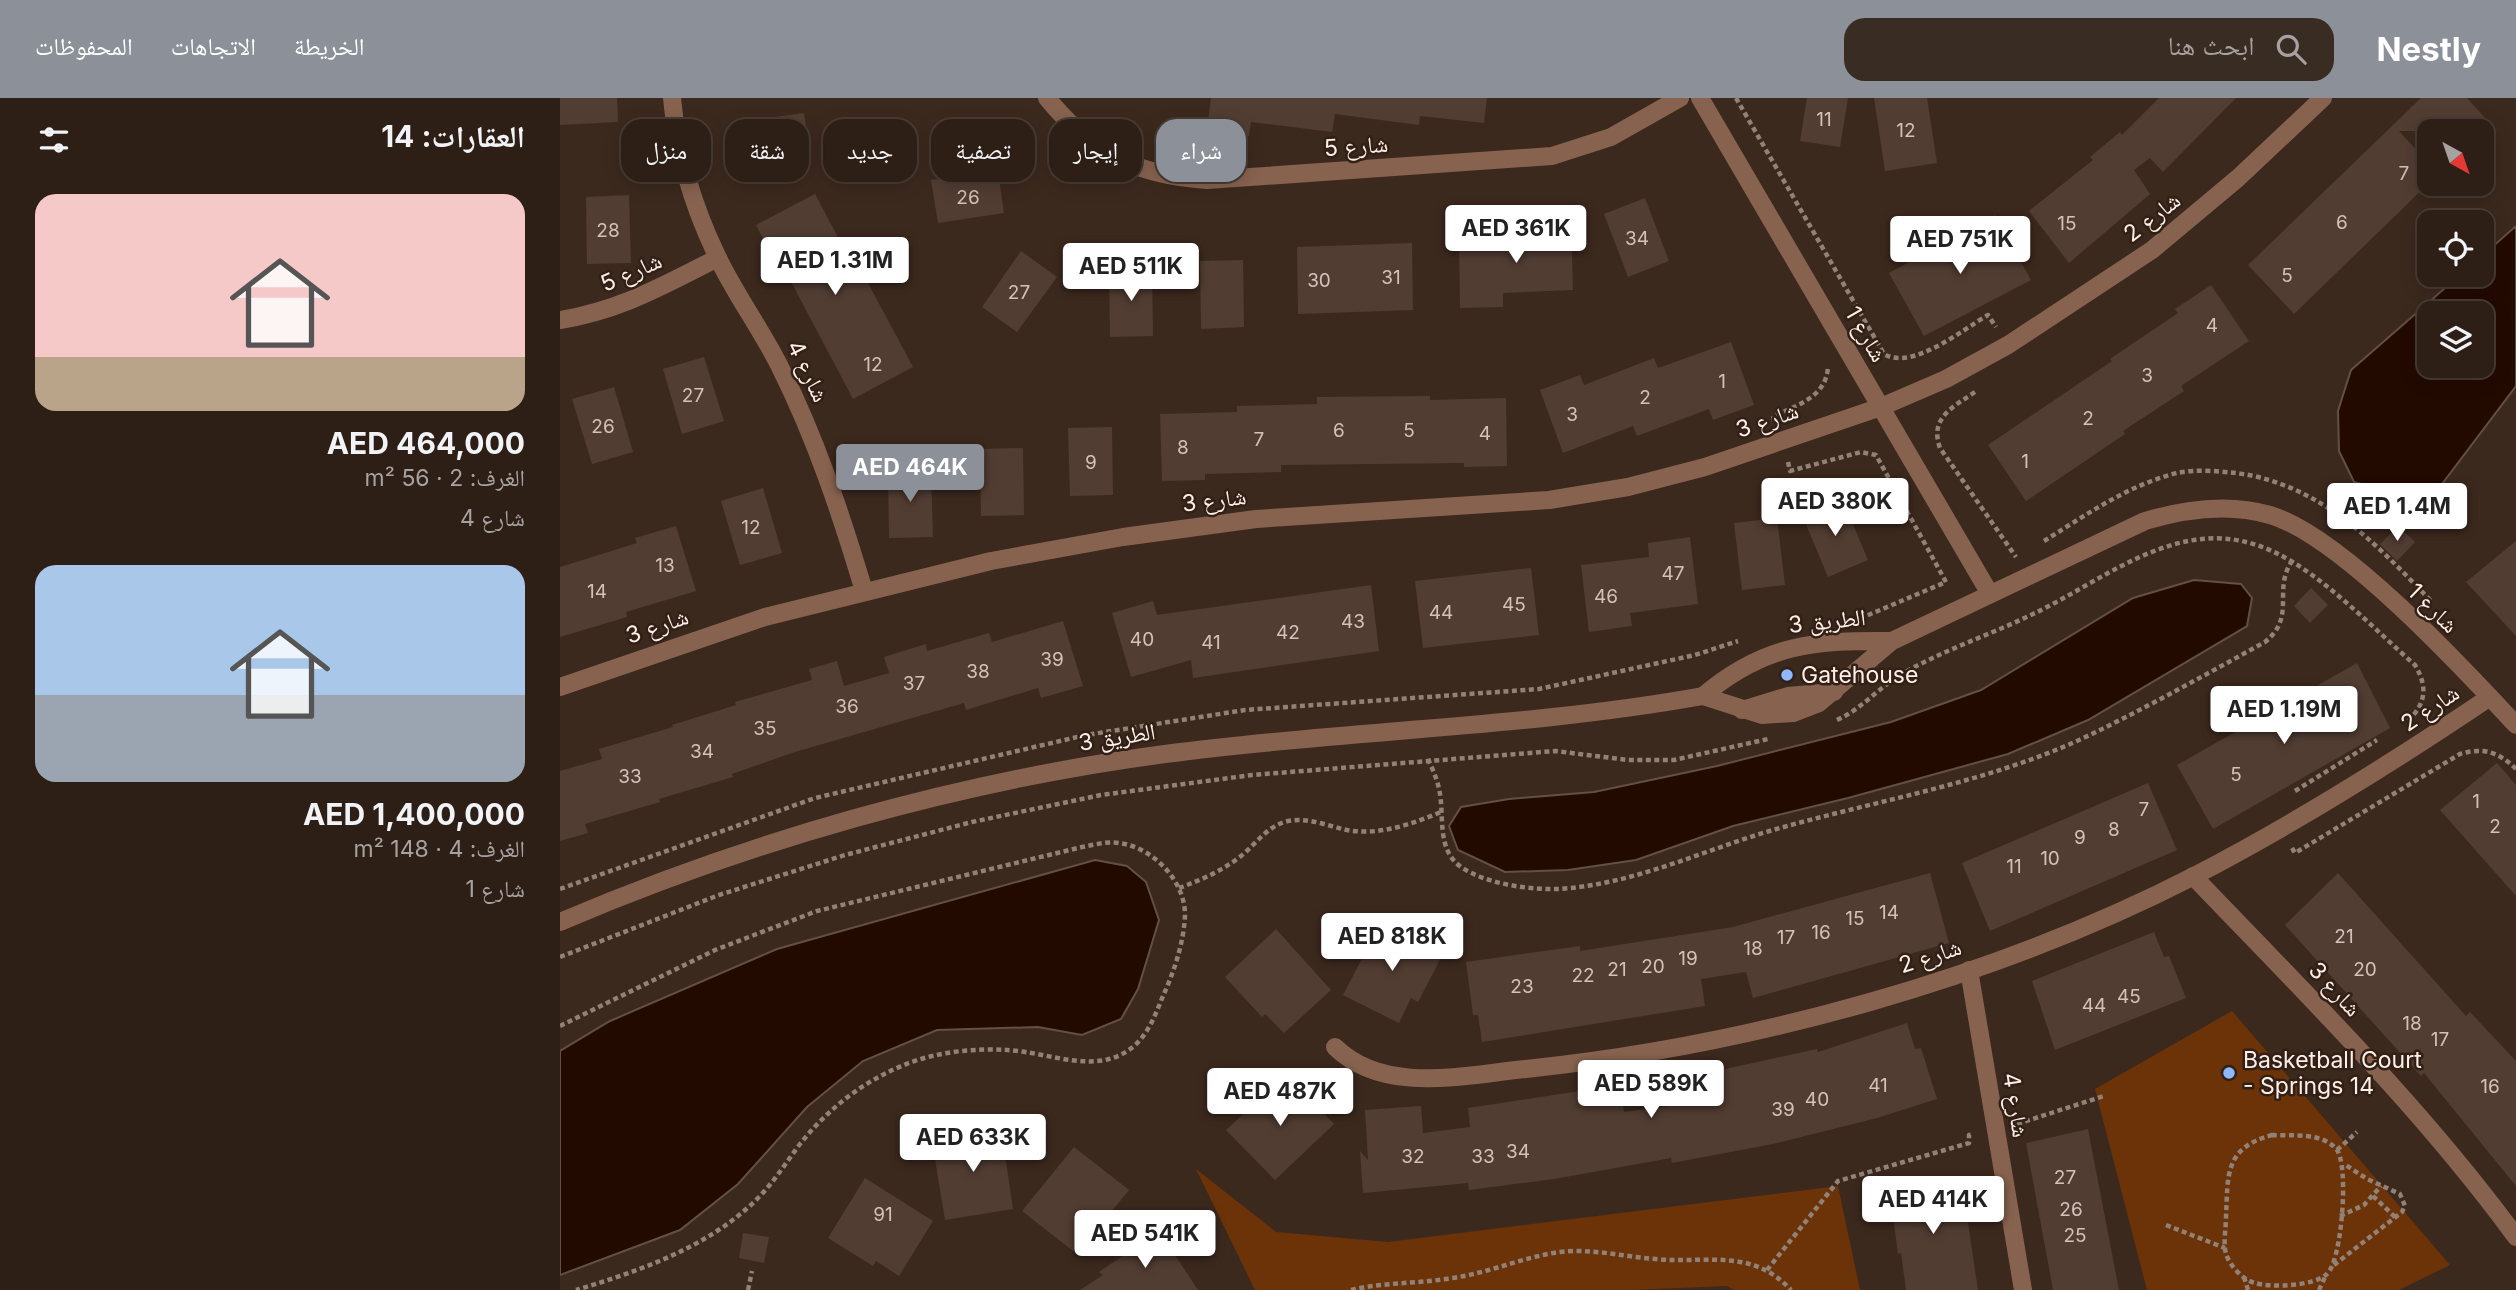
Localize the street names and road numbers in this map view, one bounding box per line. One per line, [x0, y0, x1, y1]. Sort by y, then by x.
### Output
street label: شارع 5 [1323, 130, 1389, 163]
street label: شارع 2 [2118, 186, 2187, 249]
street label: شارع 5 [596, 246, 666, 299]
street label: شارع 1 [1838, 301, 1893, 367]
street label: شارع 4 [780, 336, 835, 407]
street label: شارع 3 [1732, 396, 1802, 445]
street label: شارع 3 [1180, 482, 1248, 519]
street label: شارع 1 [2401, 577, 2464, 639]
street label: شارع 3 [622, 602, 692, 651]
street label: 3 الطريق [1787, 603, 1867, 639]
street label: شارع 2 [2396, 678, 2465, 738]
street label: 3 الطريق [1077, 717, 1157, 757]
street label: شارع 2 [1895, 933, 1965, 980]
street label: شارع 3 [2302, 956, 2367, 1023]
street label: شارع 4 [1996, 1071, 2035, 1139]

